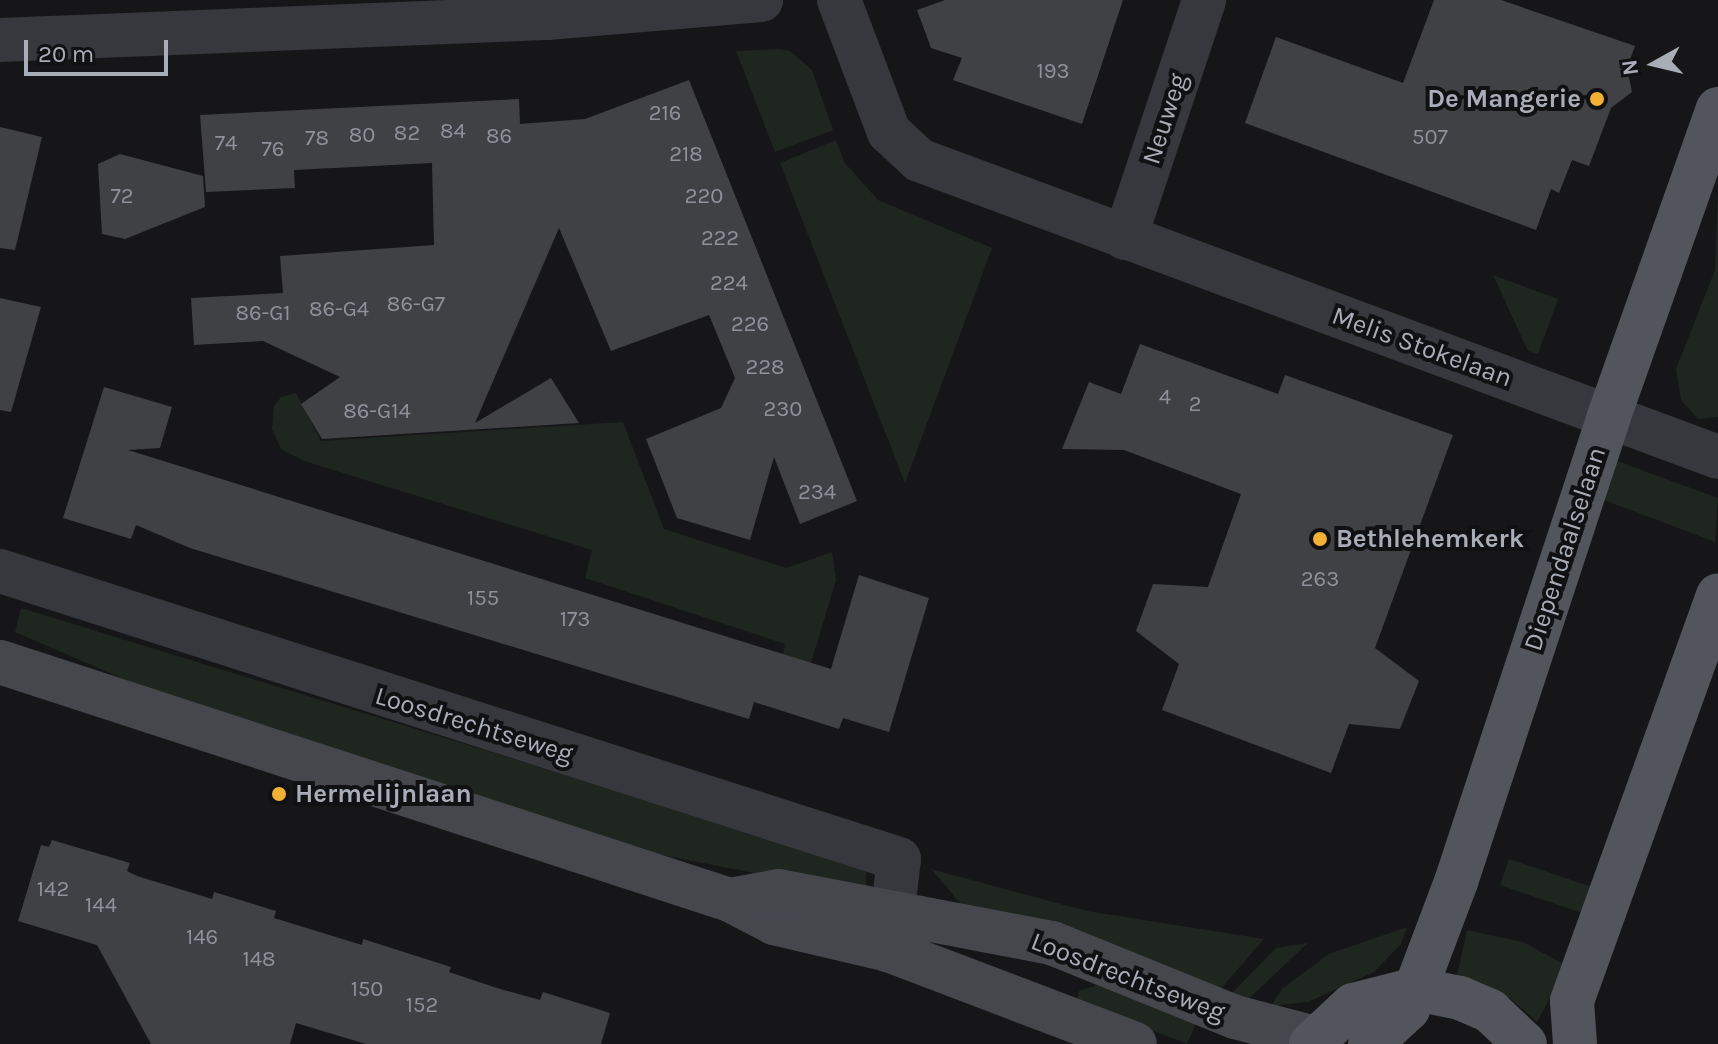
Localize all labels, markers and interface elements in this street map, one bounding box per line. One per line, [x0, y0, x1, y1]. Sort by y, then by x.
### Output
scale bar [28, 24, 172, 74]
north arrow [1614, 24, 1694, 104]
text: 20 m [38, 40, 94, 68]
text: N [1616, 58, 1644, 77]
house number: 193 [1036, 59, 1070, 85]
street label: Neuweg [1136, 70, 1194, 168]
place label: De Mangerie [1427, 83, 1581, 115]
marker: De Mangerie [1588, 90, 1606, 108]
house number: 216 [649, 101, 681, 127]
house number: 84 [440, 119, 466, 145]
house number: 82 [394, 121, 420, 147]
house number: 80 [349, 123, 375, 149]
house number: 86 [486, 124, 512, 150]
house number: 507 [1412, 125, 1448, 151]
house number: 78 [305, 126, 329, 152]
house number: 74 [215, 131, 237, 157]
house number: 76 [262, 137, 284, 163]
house number: 218 [669, 142, 703, 168]
house number: 72 [110, 184, 134, 210]
house number: 220 [685, 184, 723, 210]
house number: 222 [701, 226, 739, 252]
house number: 224 [710, 271, 748, 297]
house number: 86-G7 [387, 292, 445, 318]
house number: 86-G4 [309, 297, 369, 323]
street label: Melis Stokelaan [1328, 300, 1516, 394]
house number: 86-G1 [235, 301, 291, 327]
house number: 226 [731, 312, 769, 338]
house number: 228 [745, 355, 785, 381]
house number: 4 [1159, 385, 1171, 411]
house number: 2 [1189, 392, 1201, 418]
house number: 230 [764, 397, 802, 423]
house number: 86-G14 [343, 399, 411, 425]
street label: Diependaalselaan [1517, 443, 1613, 655]
house number: 234 [798, 480, 836, 506]
place label: Bethlehemkerk [1336, 523, 1524, 555]
marker: Bethlehemkerk [1311, 530, 1329, 548]
house number: 263 [1301, 567, 1339, 593]
house number: 155 [467, 586, 499, 612]
house number: 173 [560, 607, 590, 633]
street label: Loosdrechtseweg [371, 680, 577, 770]
place label: Hermelijnlaan [295, 778, 472, 810]
marker: Hermelijnlaan [270, 785, 288, 803]
house number: 142 [37, 877, 69, 903]
house number: 144 [85, 893, 117, 919]
house number: 146 [186, 925, 218, 951]
street label: Loosdrechtseweg [1027, 926, 1229, 1028]
house number: 148 [242, 947, 276, 973]
house number: 150 [351, 977, 383, 1003]
house number: 152 [406, 993, 438, 1019]

